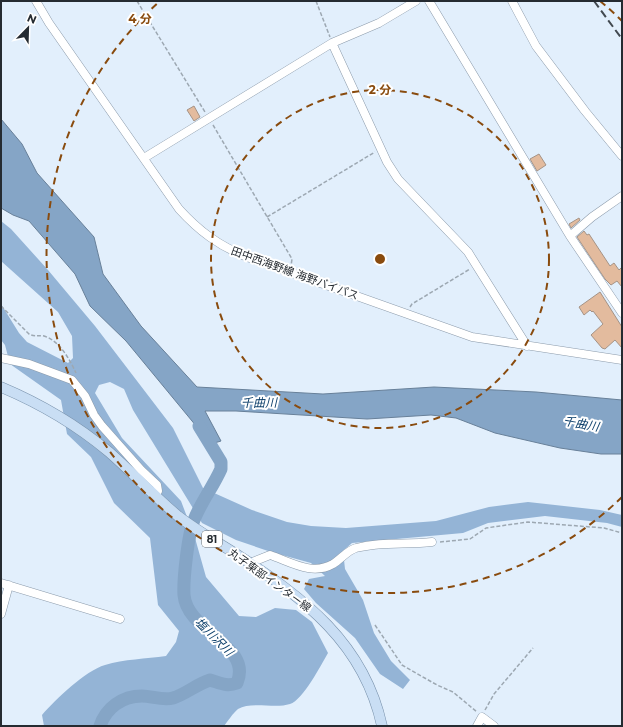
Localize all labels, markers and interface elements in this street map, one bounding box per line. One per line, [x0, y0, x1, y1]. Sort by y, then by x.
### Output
north arrow [8, 8, 48, 48]
text: N [25, 11, 39, 27]
text: 4 分 [128, 11, 152, 26]
text: 2 分 [369, 82, 391, 97]
street label: 田中西海野線 海野バイパス [229, 243, 361, 303]
centre of rings [373, 252, 387, 266]
water label: 千曲川 [241, 395, 279, 410]
water label: 千曲川 [562, 413, 602, 434]
road number: 81 [202, 531, 222, 547]
street label: 丸子東部インター線 [226, 545, 314, 615]
water label: 塩川沢川 [192, 614, 238, 660]

